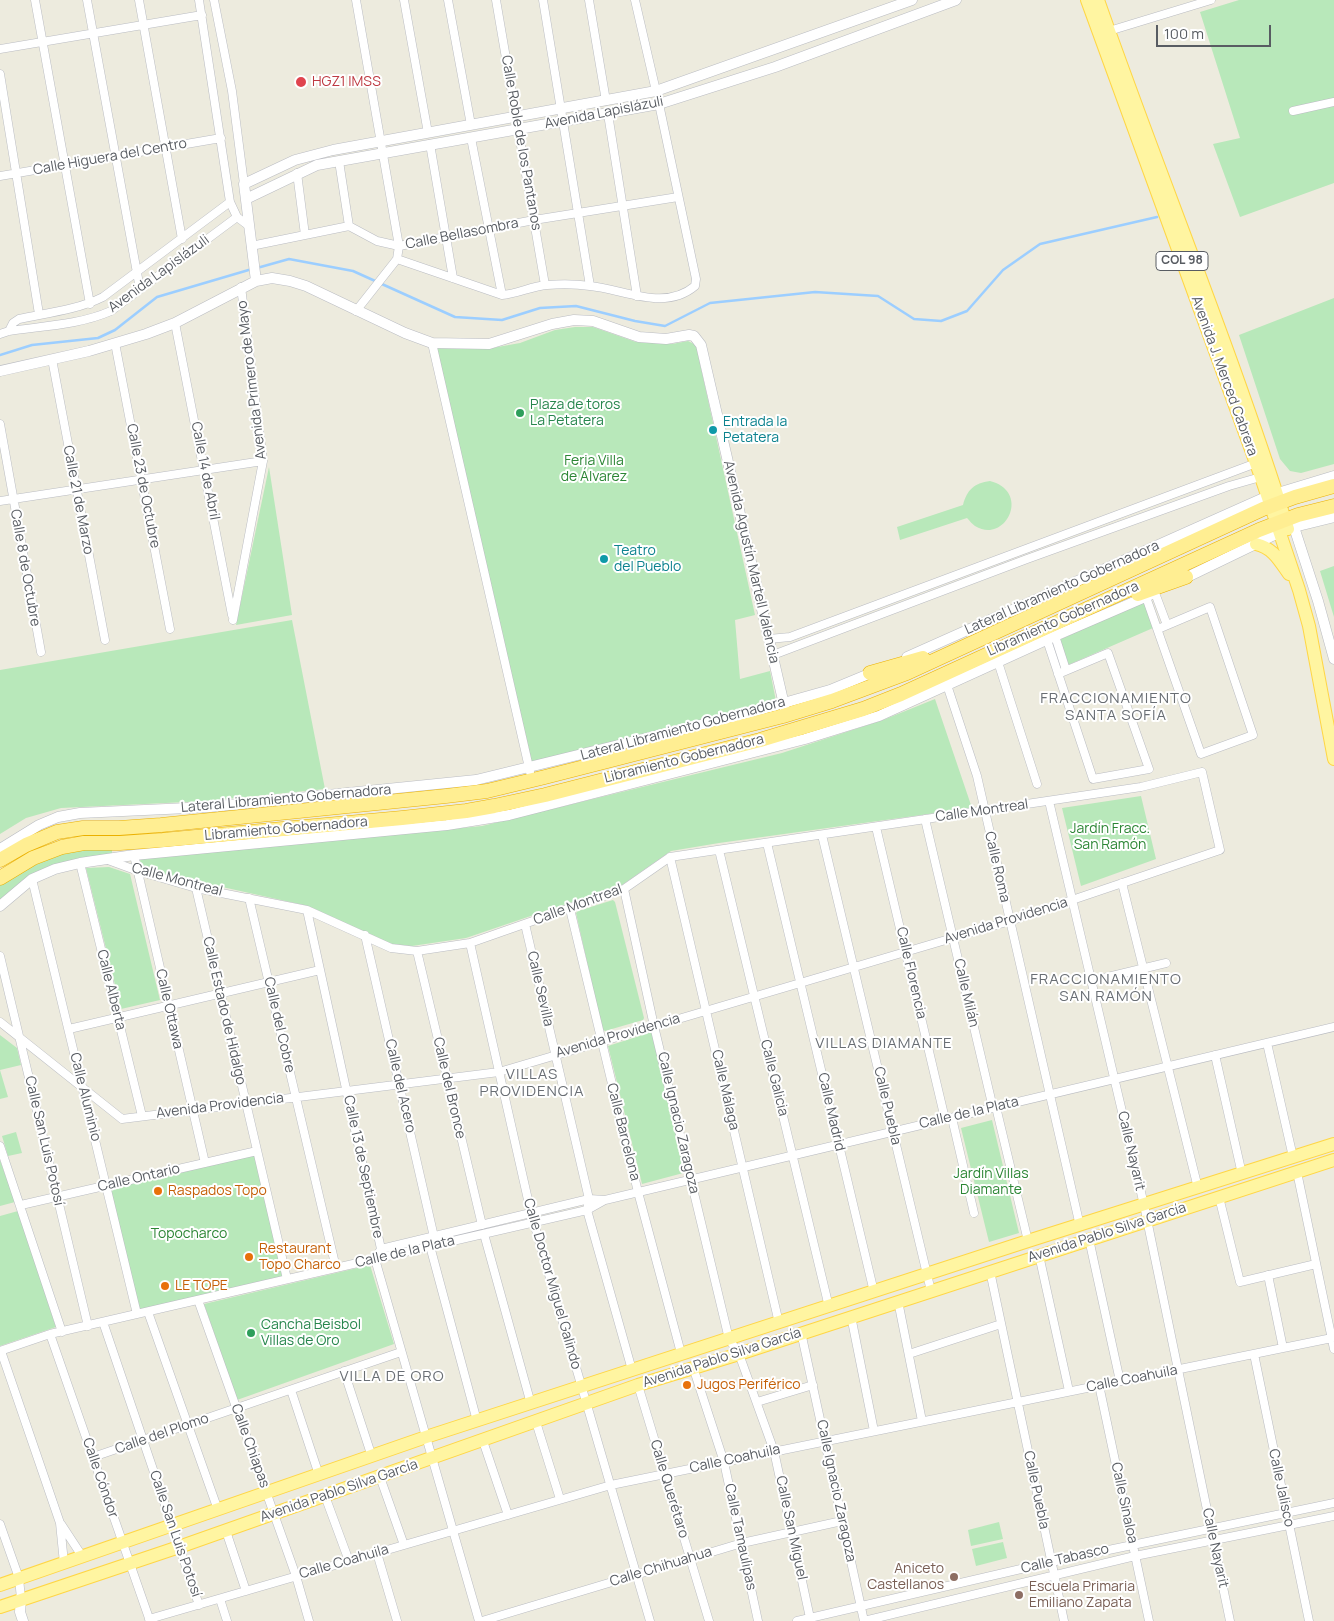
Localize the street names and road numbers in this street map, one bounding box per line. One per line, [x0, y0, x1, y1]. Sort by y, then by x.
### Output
street label: Calle Roble de los Pantanos [497, 54, 545, 232]
street label: Avenida Lapislázuli [543, 93, 665, 133]
street label: Calle Higuera del Centro [32, 135, 188, 179]
street label: Calle Bellasombra [404, 215, 520, 253]
street label: Avenida Lapislázuli [105, 232, 213, 316]
road number: COL 98 [1156, 252, 1208, 270]
street label: Avenida J. Merced Cabrera [1187, 294, 1261, 458]
street label: Avenida Primero de Mayo [234, 300, 270, 460]
street label: Calle 14 de Abril [187, 420, 223, 522]
street label: Calle 23 de Octubre [123, 422, 163, 550]
street label: Calle 21 de Marzo [59, 444, 97, 556]
street label: Avenida Agustín Martell Valencia [719, 459, 783, 665]
street label: Calle 8 de Octubre [6, 508, 44, 628]
street label: Lateral Libramiento Gobernadora [962, 537, 1162, 639]
street label: Libramiento Gobernadora [985, 578, 1141, 660]
street label: Lateral Libramiento Gobernadora [579, 694, 787, 764]
street label: Libramiento Gobernadora [602, 731, 766, 787]
street label: Lateral Libramiento Gobernadora [180, 781, 392, 817]
street label: Calle Montreal [935, 796, 1029, 826]
street label: Libramiento Gobernadora [204, 813, 368, 845]
street label: Calle Roma [981, 830, 1013, 904]
street label: Calle Montreal [130, 860, 224, 900]
street label: Calle Montreal [531, 881, 625, 929]
street label: Avenida Providencia [942, 894, 1070, 948]
street label: Calle Florencia [892, 925, 930, 1021]
street label: Calle Estado de Hidalgo [199, 935, 249, 1087]
street label: Calle Alberta [93, 948, 129, 1032]
street label: Calle Sevilla [523, 950, 557, 1028]
street label: Calle Milán [950, 957, 982, 1029]
street label: Calle Ottawa [152, 967, 186, 1051]
street label: Calle del Cobre [260, 976, 298, 1074]
street label: Avenida Providencia [554, 1010, 682, 1062]
street label: Calle del Bronce [429, 1036, 469, 1140]
street label: Calle del Acero [381, 1038, 419, 1134]
street label: Calle Galicia [756, 1038, 792, 1118]
street label: Calle Málaga [708, 1048, 742, 1132]
street label: Calle Aluminio [66, 1051, 104, 1143]
street label: Calle Ignacio Zaragoza [654, 1051, 702, 1195]
street label: Calle Puebla [870, 1065, 904, 1147]
street label: Calle Madrid [814, 1071, 848, 1153]
street label: Calle San Luis Potosí [21, 1075, 67, 1207]
street label: Calle Barcelona [603, 1081, 643, 1183]
street label: Avenida Providencia [155, 1090, 285, 1122]
street label: Calle de la Plata [918, 1093, 1020, 1133]
street label: Calle 13 de Septiembre [340, 1094, 386, 1240]
street label: Calle Nayarit [1114, 1110, 1148, 1192]
street label: Calle Ontario [96, 1160, 182, 1196]
street label: Calle Doctor Miguel Galindo [520, 1197, 584, 1371]
street label: Avenida Pablo Silva García [1026, 1199, 1188, 1267]
street label: Calle de la Plata [354, 1232, 456, 1272]
street label: Avenida Pablo Silva García [641, 1324, 803, 1392]
street label: Calle Coahuila [1085, 1362, 1179, 1396]
street label: Calle Chiapas [227, 1402, 273, 1490]
street label: Calle del Plomo [113, 1410, 211, 1458]
street label: Calle Ignacio Zaragoza [813, 1418, 859, 1564]
street label: Calle Cóndor [78, 1436, 122, 1520]
street label: Calle Querétaro [646, 1438, 692, 1540]
street label: Calle Coahuila [688, 1441, 782, 1477]
street label: Calle Jalisco [1265, 1447, 1297, 1529]
street label: Calle Puebla [1020, 1449, 1052, 1531]
street label: Avenida Pablo Silva García [258, 1456, 420, 1526]
street label: Calle Sinaloa [1107, 1461, 1141, 1545]
street label: Calle San Luis Potosí [145, 1469, 205, 1599]
street label: Calle San Miguel [772, 1474, 810, 1582]
street label: Calle Tamaulipas [721, 1482, 759, 1592]
street label: Calle Nayarit [1198, 1507, 1232, 1589]
street label: Calle Coahuila [297, 1541, 391, 1583]
street label: Calle Tabasco [1019, 1541, 1111, 1577]
street label: Calle Chihuahua [608, 1544, 714, 1590]

